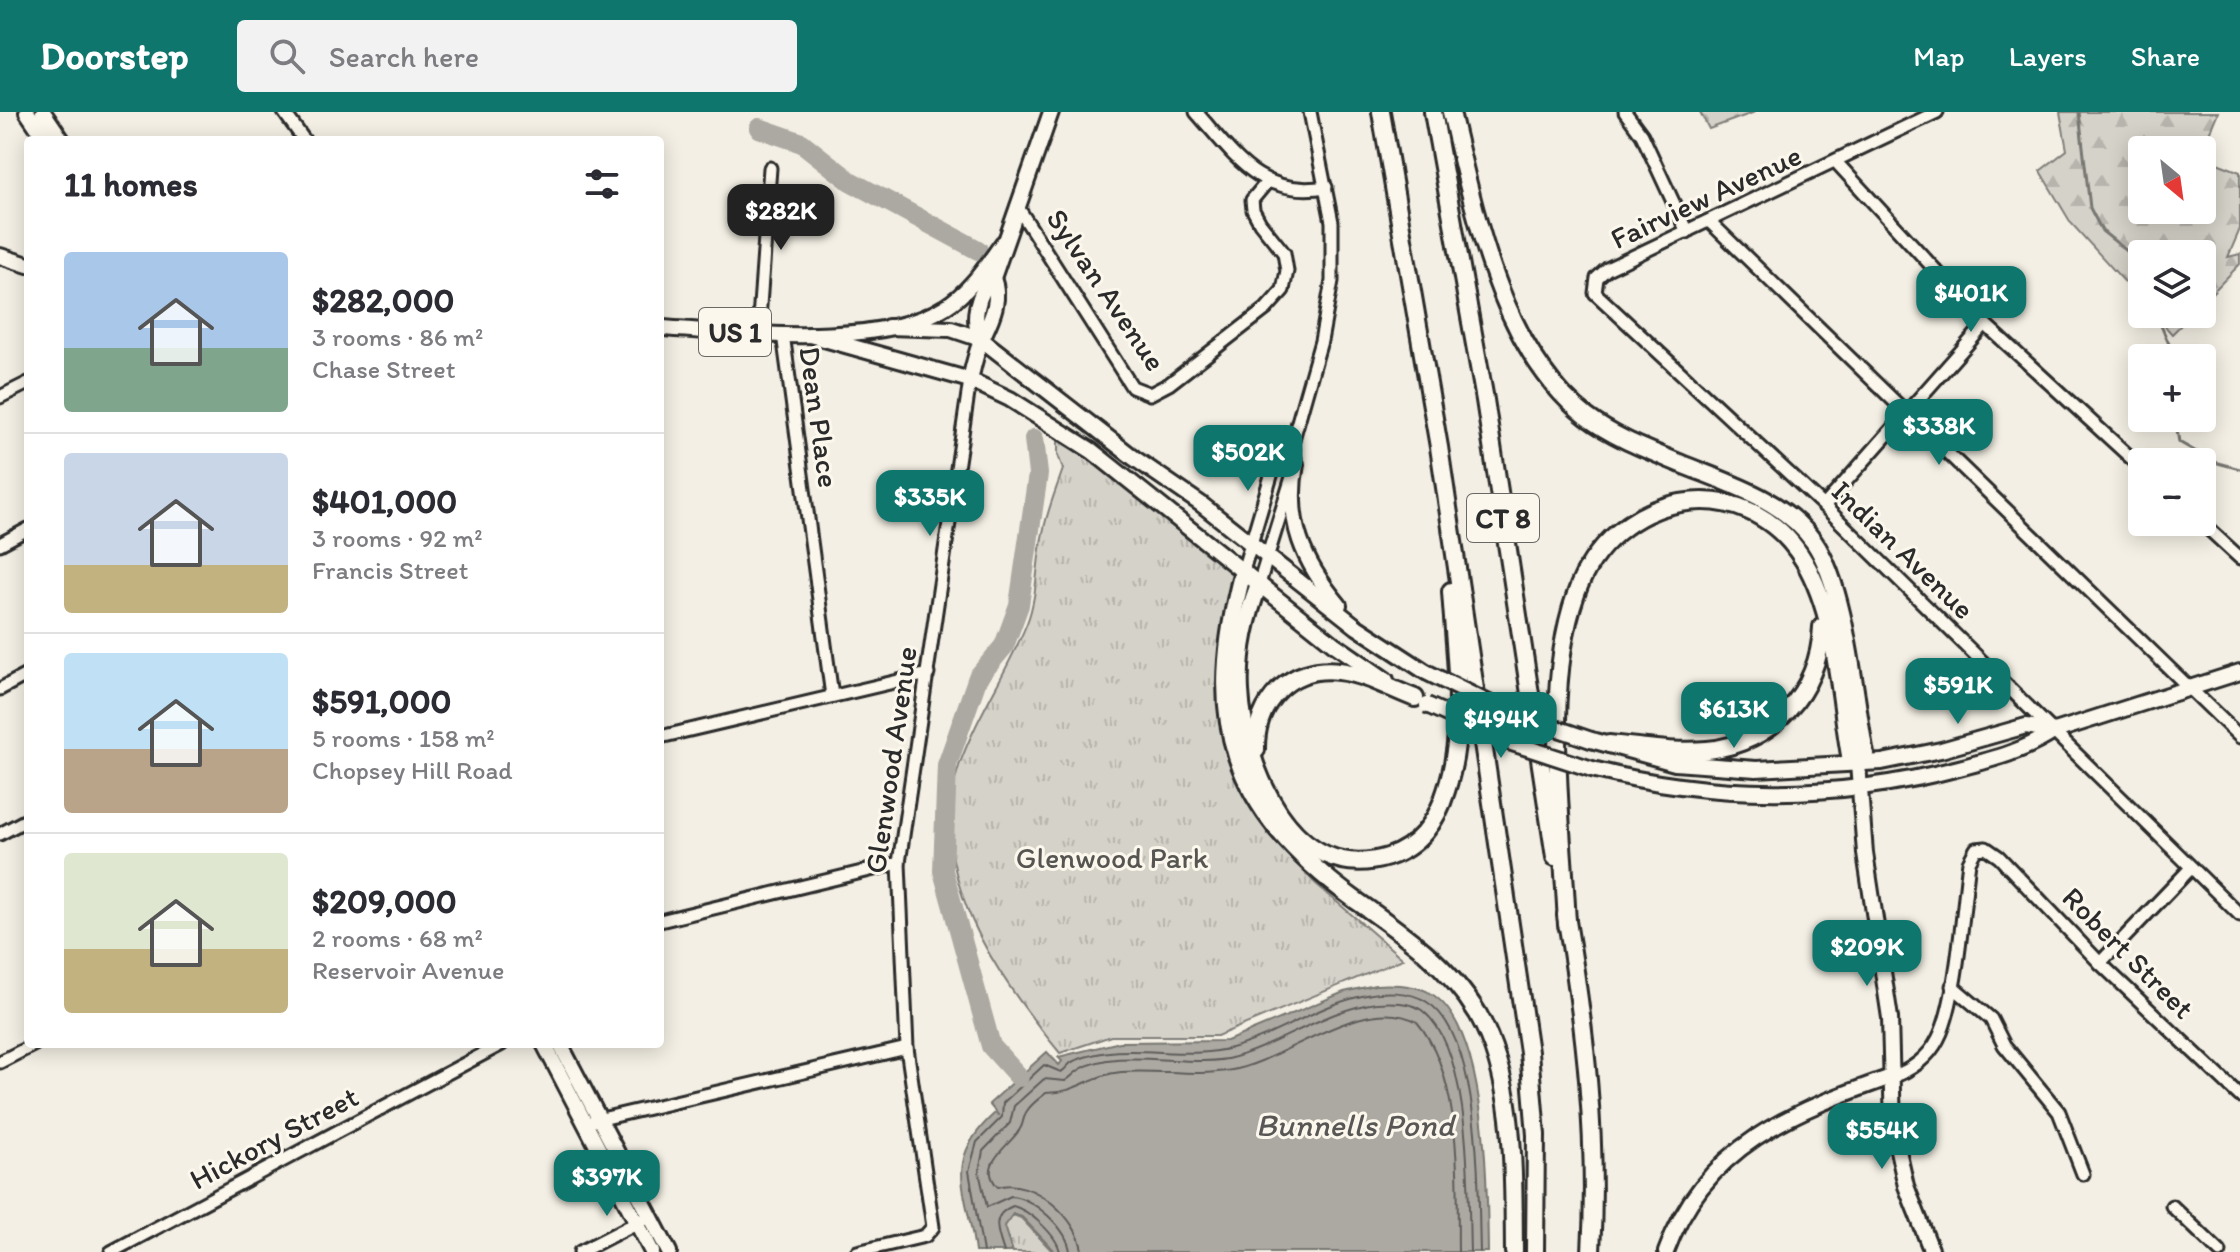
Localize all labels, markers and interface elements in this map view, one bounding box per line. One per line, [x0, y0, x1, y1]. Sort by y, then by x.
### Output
search box [237, 20, 797, 92]
text: Doorstep [40, 33, 189, 79]
icon: search [265, 34, 309, 78]
text: Search here [329, 38, 479, 75]
text: Map [1913, 39, 1965, 73]
text: Layers [2009, 39, 2087, 73]
text: Share [2131, 39, 2200, 73]
street label: Fairview Avenue [1604, 136, 1807, 257]
north arrow [2128, 136, 2216, 224]
map controls [2128, 136, 2216, 536]
icon: filters [580, 162, 624, 206]
text: 11 homes [64, 164, 198, 205]
pin: $282K [725, 184, 837, 252]
text: $282K [745, 194, 817, 226]
street label: Sylvan Avenue [1039, 202, 1174, 378]
button: layers [2128, 240, 2216, 328]
pin: $401K [1915, 266, 2027, 334]
text: $401K [1934, 276, 2008, 308]
text: $282,000 [312, 280, 455, 321]
icon: home [128, 284, 224, 380]
road number: US 1 [699, 308, 771, 356]
text: 3 rooms · 86 m² [312, 321, 483, 353]
street label: Dean Place [791, 344, 848, 490]
button: + [2128, 344, 2216, 432]
text: Chase Street [312, 353, 455, 385]
pin: $338K [1883, 399, 1995, 467]
text: $338K [1903, 409, 1975, 441]
pin: $502K [1192, 425, 1304, 493]
text: $502K [1211, 435, 1285, 467]
button: − [2128, 448, 2216, 536]
pin: $335K [874, 470, 986, 538]
street label: Indian Avenue [1824, 472, 1983, 627]
text: $335K [894, 480, 966, 512]
text: $401,000 [312, 481, 457, 522]
icon: home [128, 485, 224, 581]
road number: CT 8 [1467, 494, 1539, 542]
text: 3 rooms · 92 m² [312, 522, 483, 554]
text: Francis Street [312, 554, 468, 586]
street label: Glenwood Avenue [856, 644, 925, 876]
pin: $591K [1902, 658, 2014, 726]
text: $591K [1923, 668, 1993, 700]
text: $591,000 [312, 681, 452, 722]
pin: $613K [1678, 682, 1790, 750]
icon: home [128, 685, 224, 781]
pin: $494K [1445, 692, 1557, 760]
text: $613K [1699, 692, 1769, 724]
text: $494K [1464, 702, 1538, 734]
text: 5 rooms · 158 m² [312, 722, 495, 754]
text: Chopsey Hill Road [312, 754, 513, 786]
park label: Glenwood Park [1016, 839, 1209, 876]
street label: Robert Street [2055, 879, 2202, 1026]
text: $209,000 [312, 881, 457, 922]
icon: home [128, 885, 224, 981]
pin: $209K [1811, 920, 1923, 988]
text: 2 rooms · 68 m² [312, 922, 483, 954]
text: $209K [1830, 930, 1904, 962]
text: Reservoir Avenue [312, 954, 504, 986]
street label: Hickory Street [183, 1078, 364, 1197]
pin: $554K [1826, 1103, 1938, 1171]
water label: Bunnells Pond [1256, 1106, 1457, 1144]
text: $554K [1846, 1113, 1918, 1145]
pin: $397K [551, 1150, 663, 1218]
text: $397K [572, 1160, 642, 1192]

